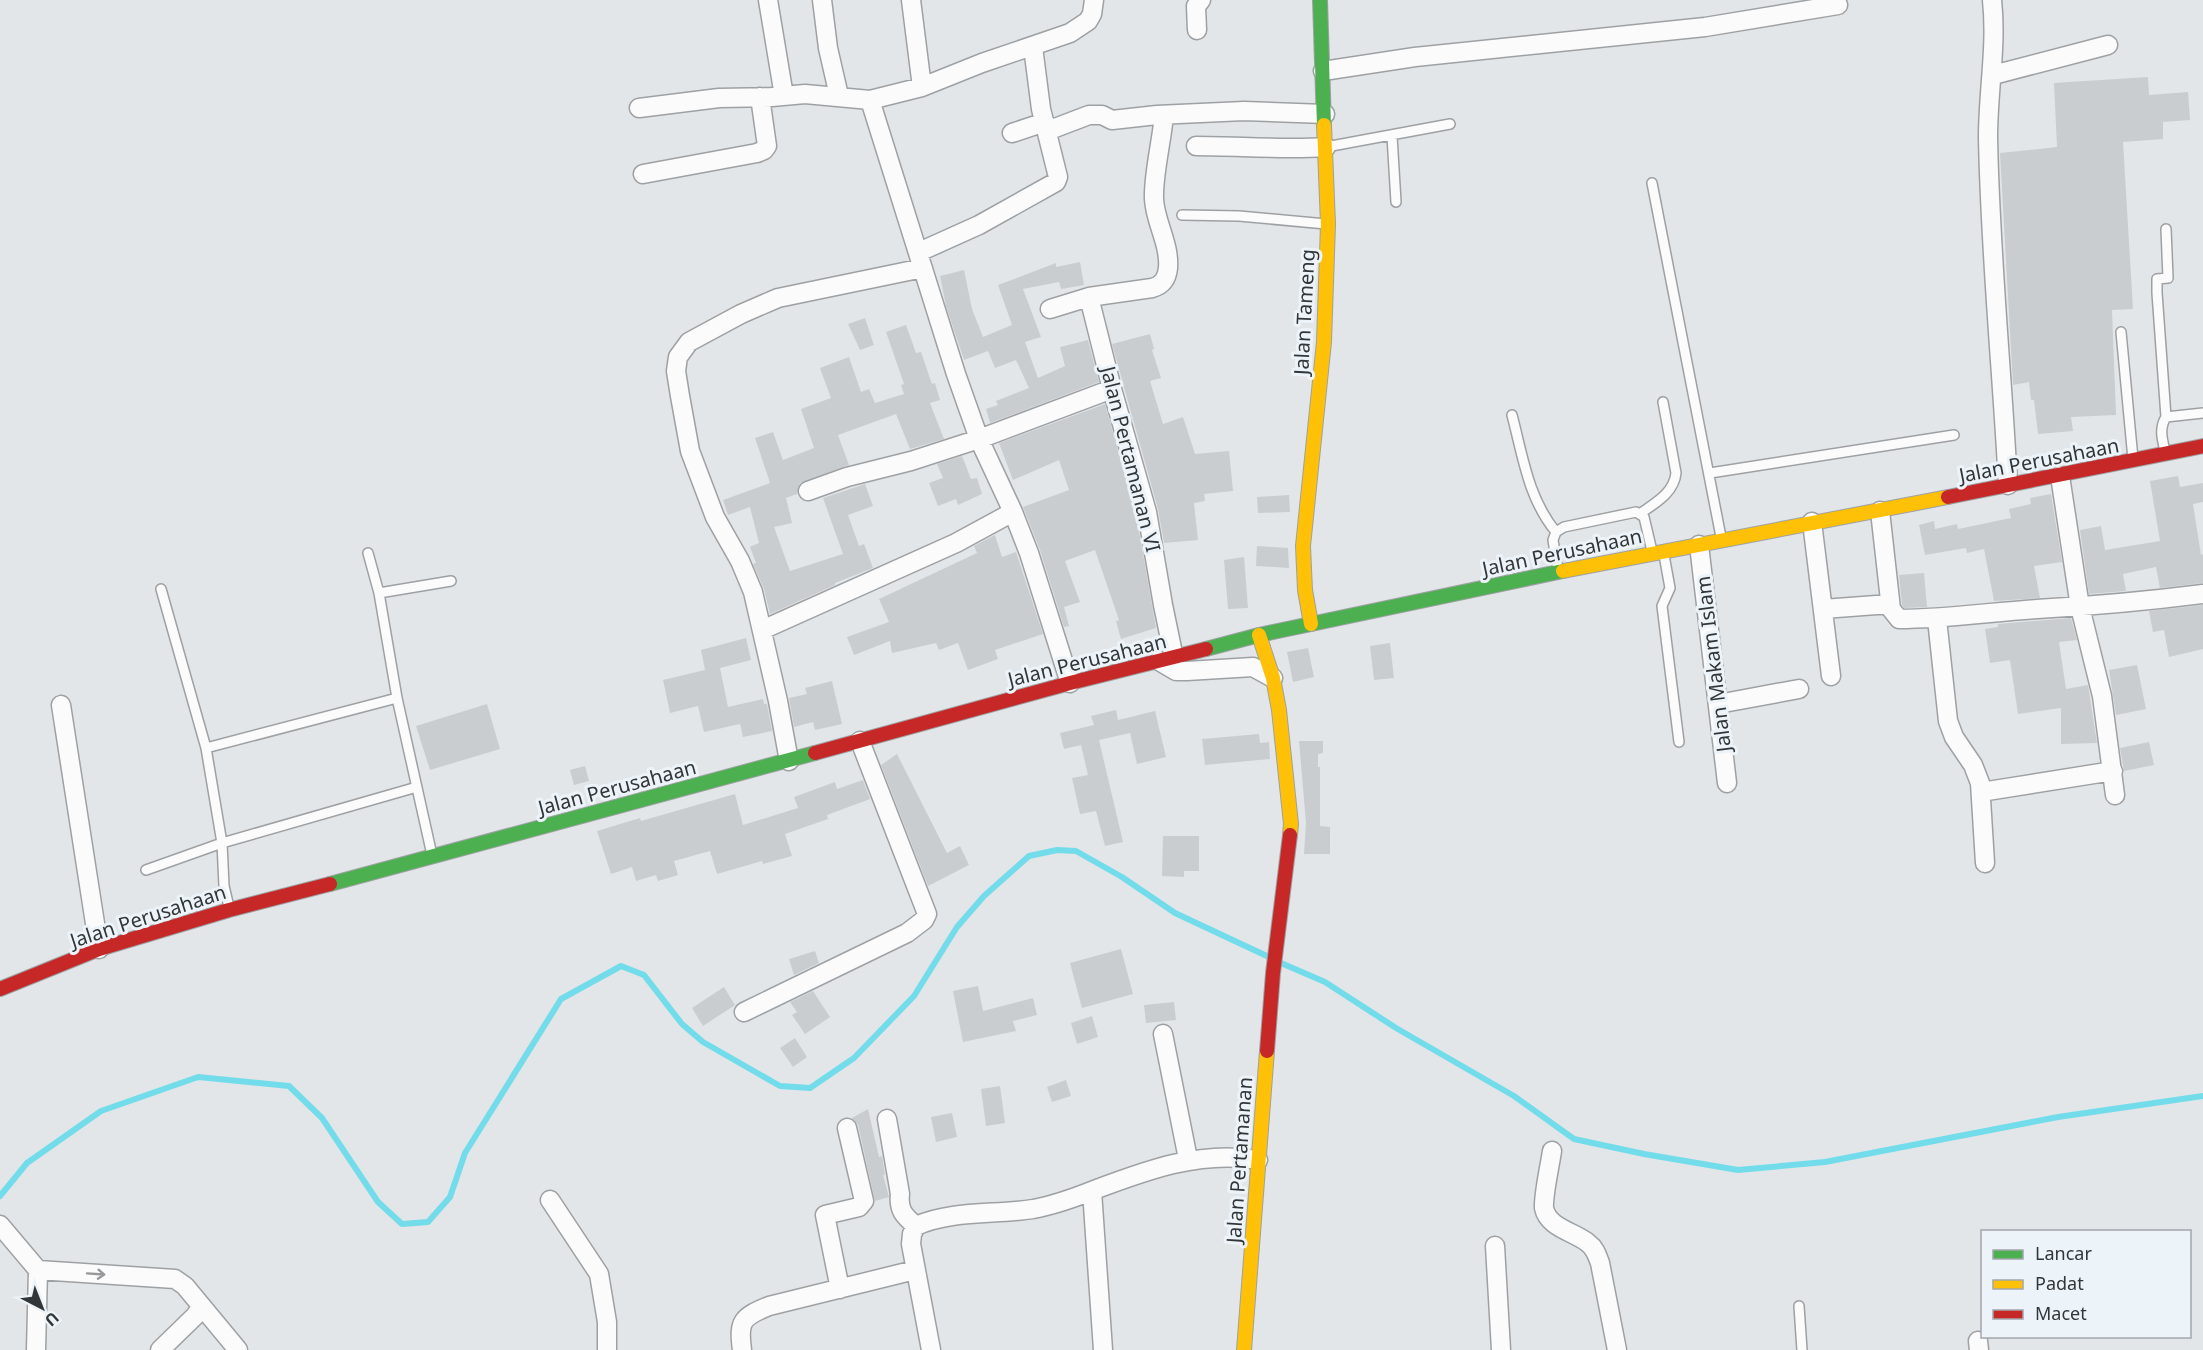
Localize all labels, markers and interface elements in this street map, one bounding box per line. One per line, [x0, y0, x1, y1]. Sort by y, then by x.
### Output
street label: Jalan Tameng [1287, 248, 1321, 378]
street label: Jalan Pertamanan VI [1094, 361, 1167, 555]
street label: Jalan Perusahaan [1955, 431, 2121, 489]
street label: Jalan Perusahaan [1478, 522, 1644, 583]
street label: Jalan Makam Islam [1689, 574, 1737, 756]
street label: Jalan Perusahaan [1003, 627, 1169, 693]
street label: Jalan Perusahaan [533, 753, 699, 822]
street label: Jalan Perusahaan [65, 878, 229, 955]
street label: Jalan Pertamanan [1220, 1076, 1258, 1246]
legend [1981, 1230, 2191, 1338]
text: Lancar [2035, 1241, 2092, 1265]
one-way arrow [86, 1268, 106, 1279]
text: Padat [2035, 1271, 2084, 1295]
north arrow [12, 1278, 72, 1338]
text: Macet [2035, 1301, 2087, 1325]
text: U [40, 1307, 64, 1331]

